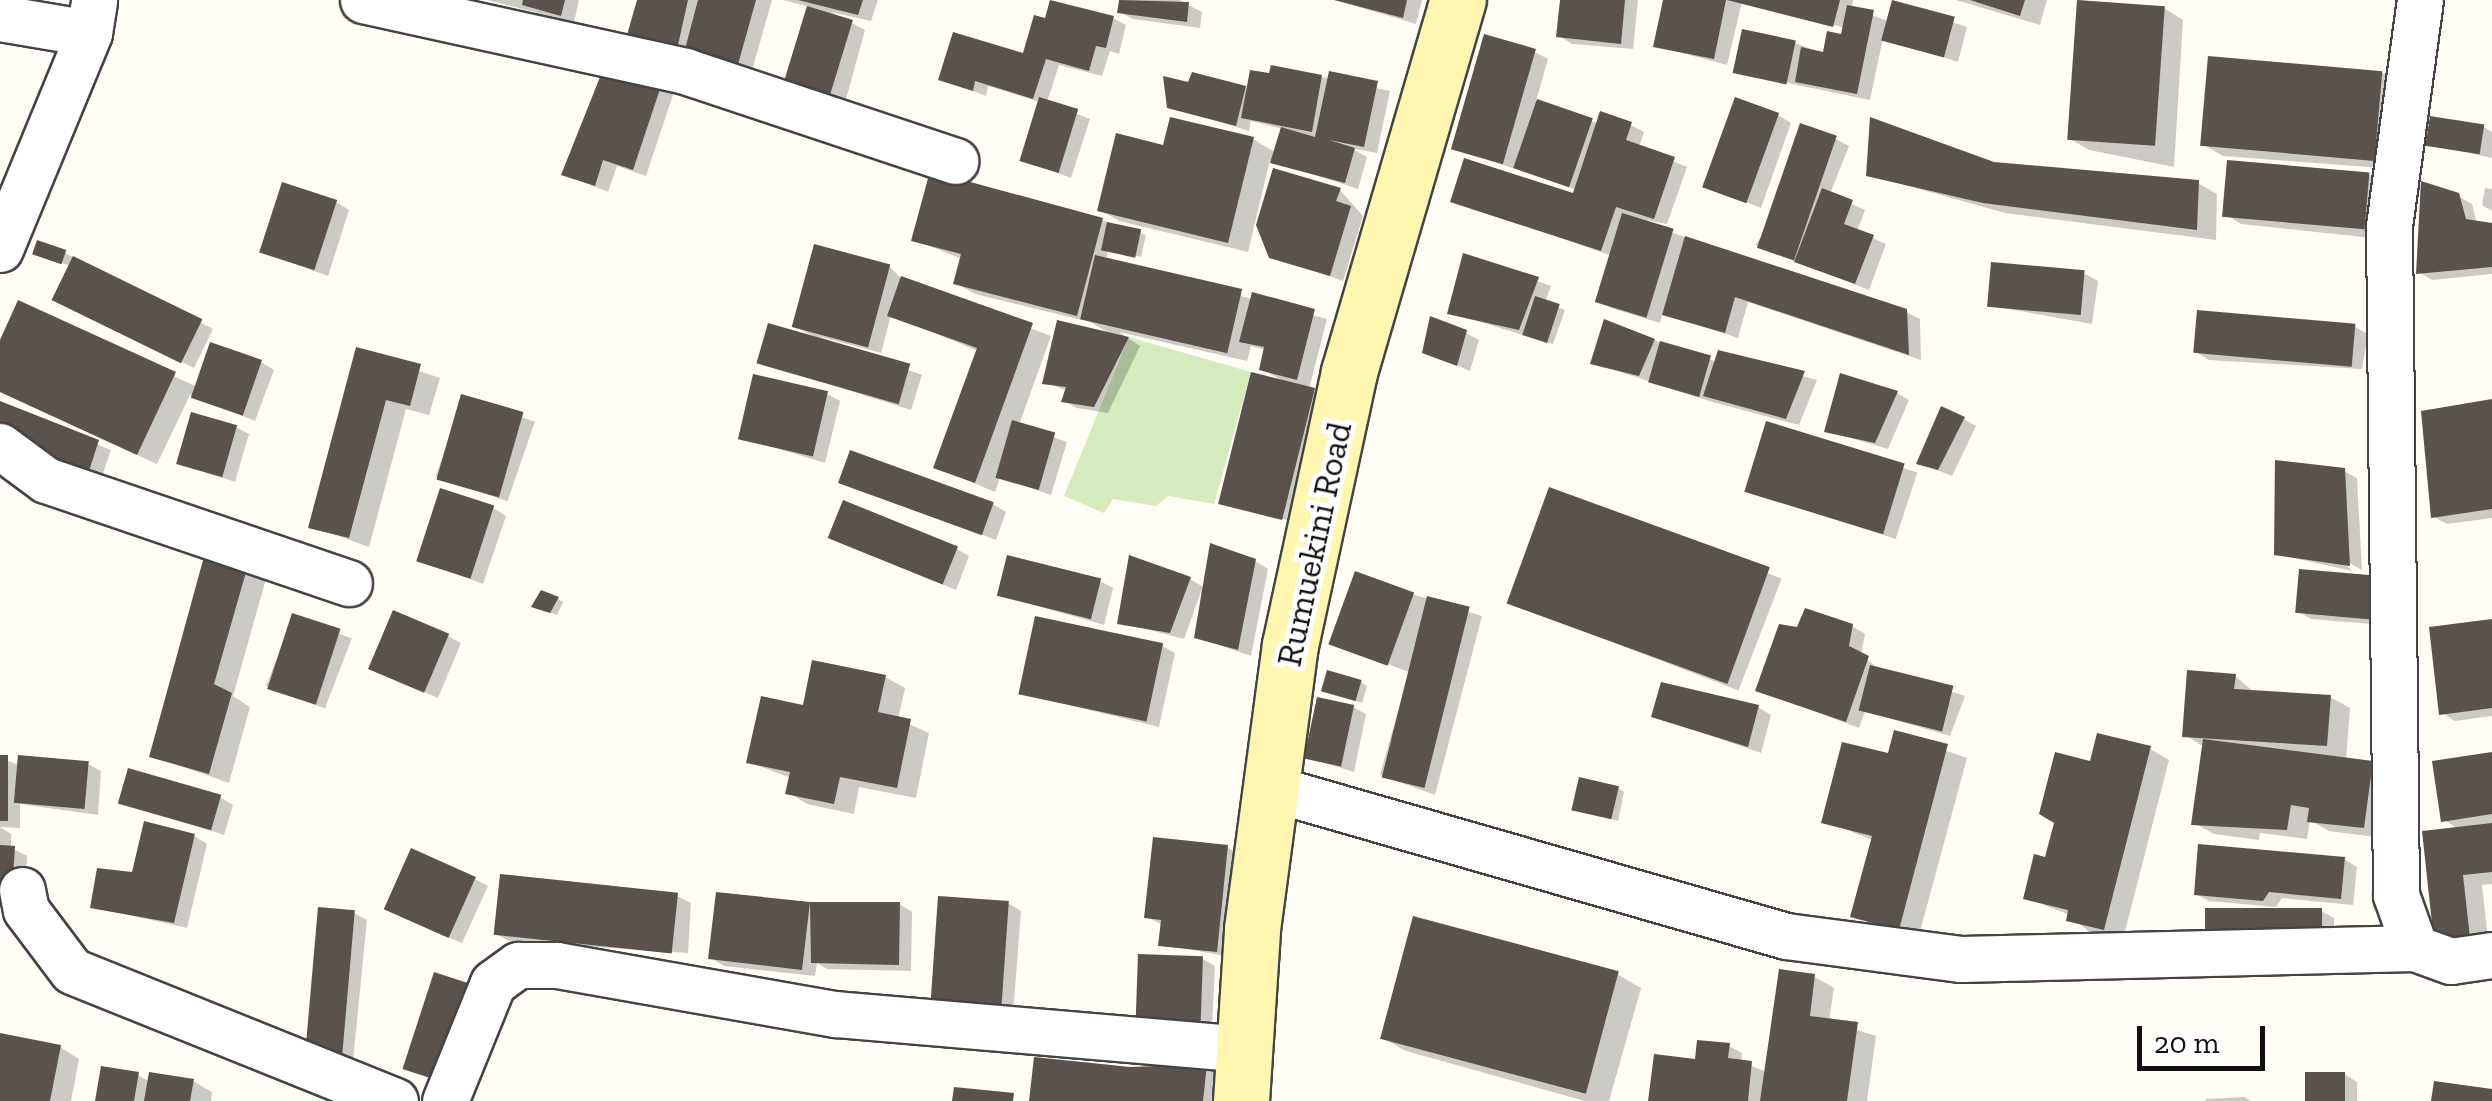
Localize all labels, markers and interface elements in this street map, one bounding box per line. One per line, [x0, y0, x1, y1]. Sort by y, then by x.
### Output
street label: Rumuekini Road [1268, 418, 1360, 670]
scale bar [2142, 1006, 2270, 1068]
text: 20 m [2154, 1025, 2219, 1061]

